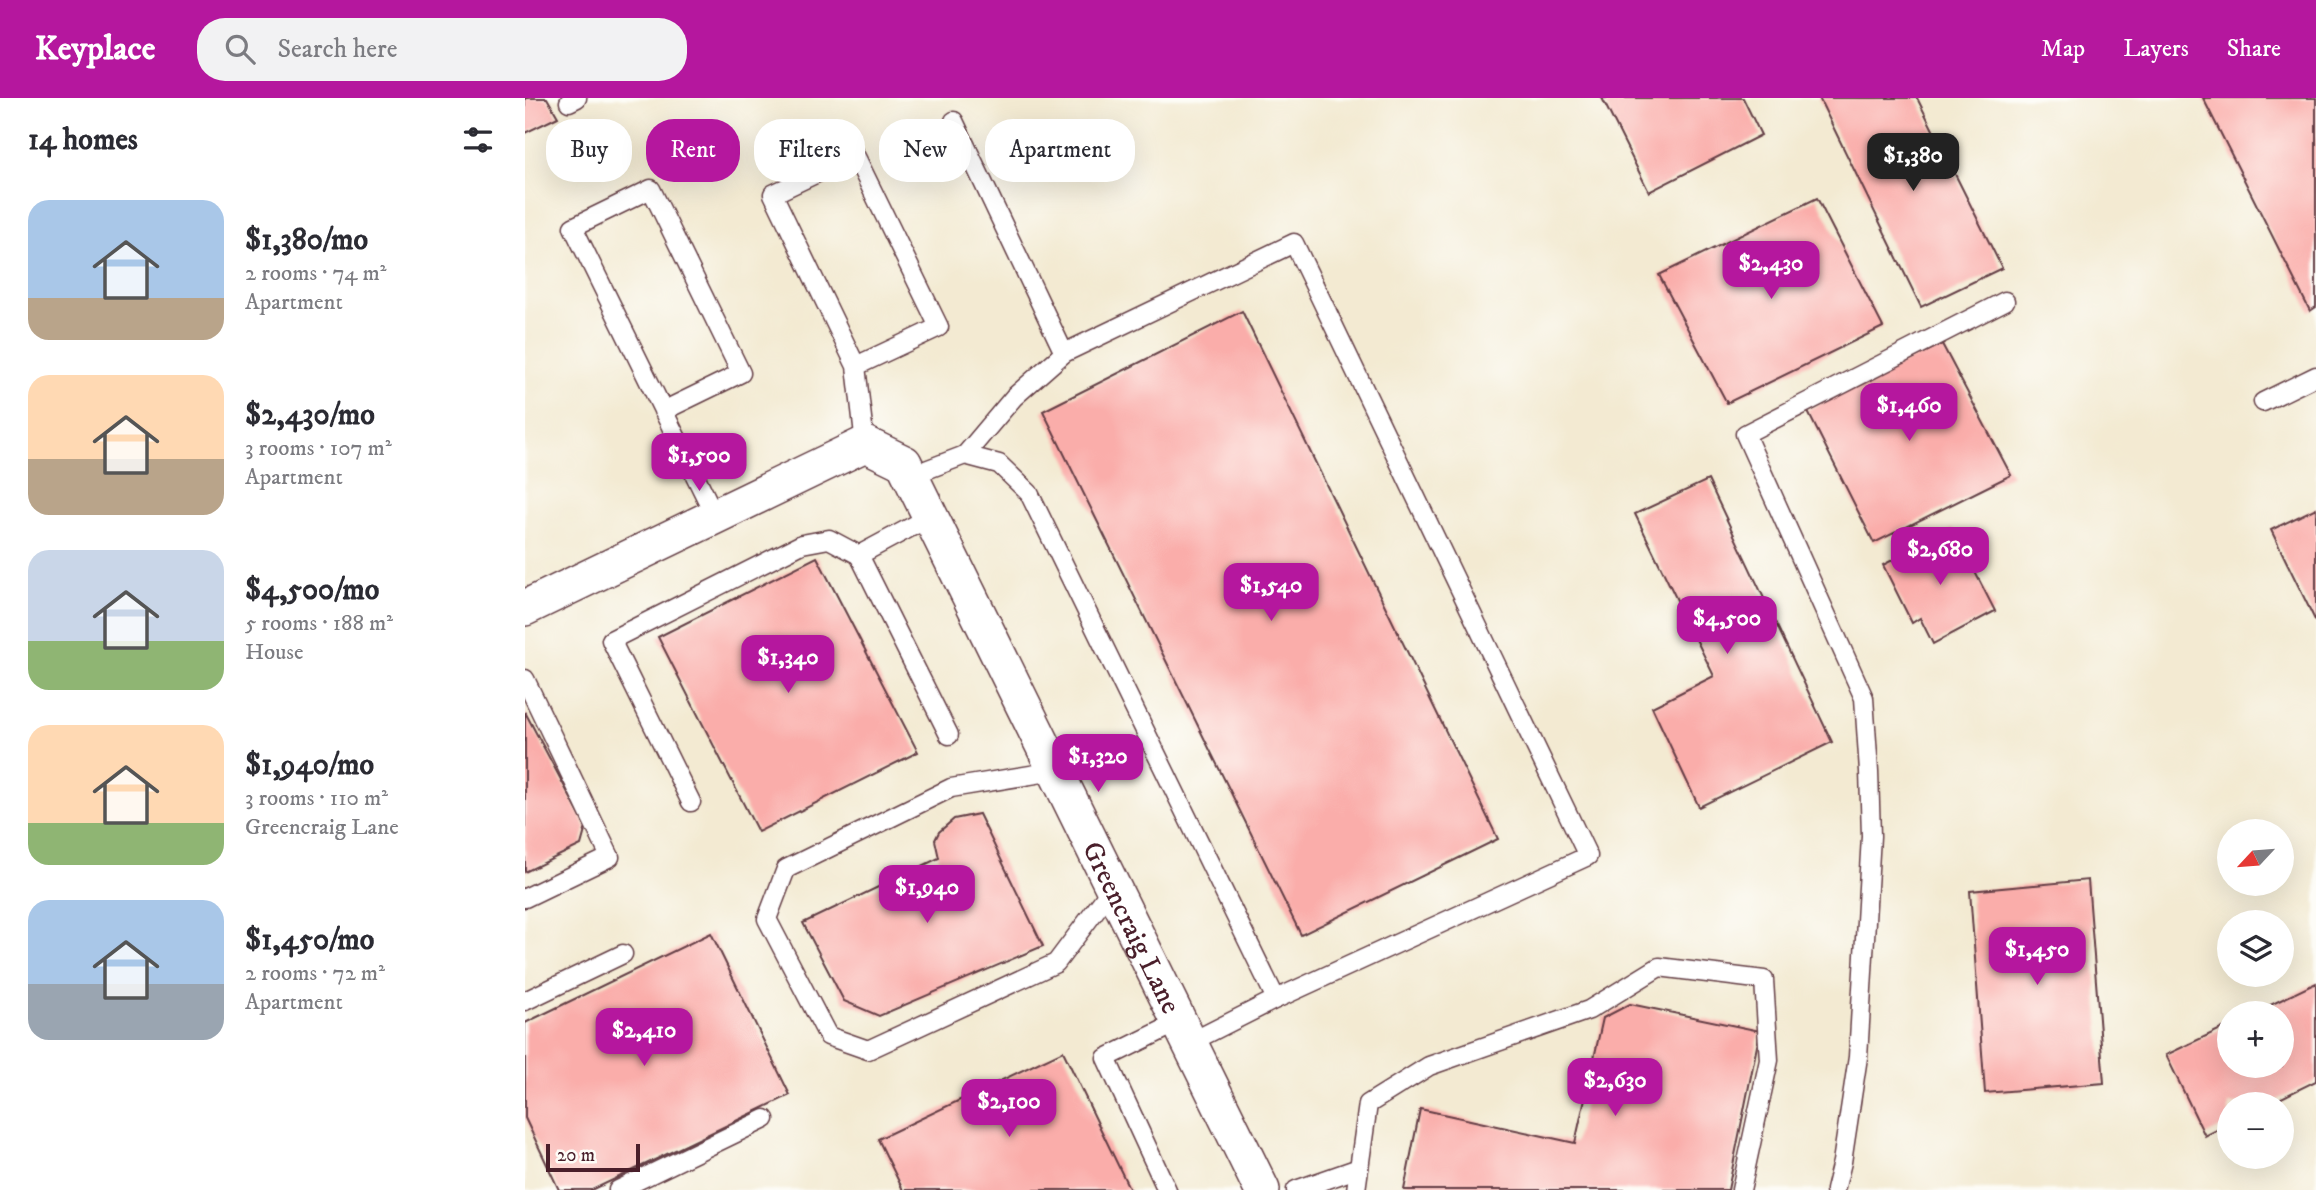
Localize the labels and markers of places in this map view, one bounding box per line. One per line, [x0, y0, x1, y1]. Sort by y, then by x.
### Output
pin: $1,380 [1856, 134, 1970, 193]
pin: $2,430 [1714, 242, 1828, 301]
pin: $1,460 [1852, 384, 1966, 443]
pin: $1,500 [642, 434, 756, 493]
pin: $2,680 [1883, 528, 1997, 587]
pin: $1,540 [1214, 564, 1328, 623]
pin: $4,500 [1670, 596, 1784, 656]
pin: $1,340 [731, 636, 845, 695]
pin: $1,320 [1041, 734, 1155, 794]
pin: $1,940 [870, 866, 984, 925]
pin: $1,450 [1980, 928, 2094, 987]
pin: $2,410 [587, 1009, 701, 1068]
pin: $2,630 [1558, 1058, 1672, 1118]
pin: $2,100 [952, 1080, 1066, 1139]

